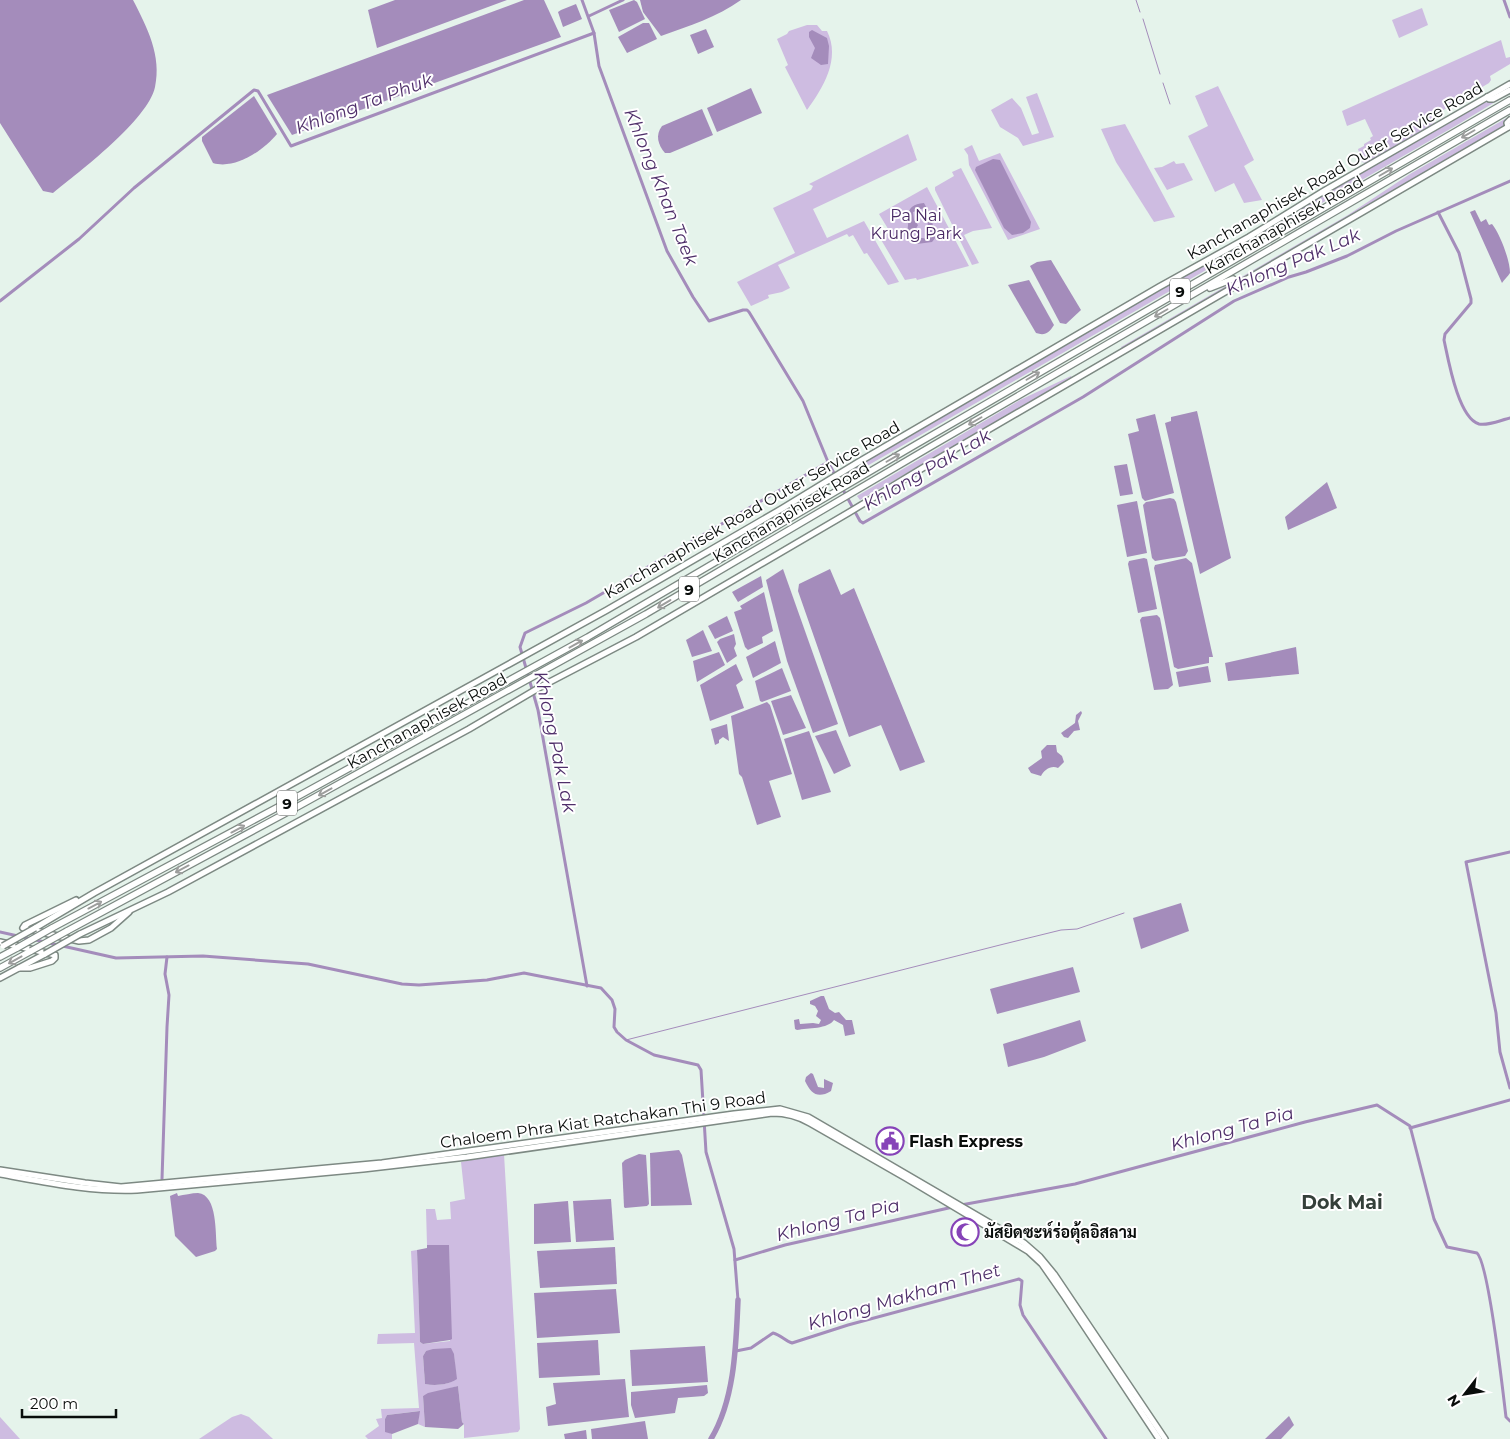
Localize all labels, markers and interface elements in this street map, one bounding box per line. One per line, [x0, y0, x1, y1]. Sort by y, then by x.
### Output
water label: Khlong Ta Phuk [292, 69, 437, 139]
street label: Kanchanaphisek Road Outer Service Road [1184, 78, 1486, 264]
water label: Khlong Khan Taek [619, 105, 703, 270]
one-way arrow [1461, 130, 1475, 140]
one-way arrow [1378, 166, 1392, 176]
street label: Kanchanaphisek Road [1201, 172, 1367, 278]
park label: Pa Nai Krung Park [871, 206, 962, 243]
water label: Khlong Pak Lak [1222, 223, 1365, 300]
road number: 9 [1170, 278, 1190, 304]
one-way arrow [1154, 308, 1168, 318]
one-way arrow [1026, 371, 1040, 381]
one-way arrow [968, 416, 982, 426]
street label: Kanchanaphisek Road Outer Service Road [601, 417, 903, 603]
water label: Khlong Pak Lak [859, 424, 996, 516]
one-way arrow [885, 453, 900, 463]
street label: Kanchanaphisek Road [709, 457, 873, 567]
road number: 9 [679, 576, 699, 602]
one-way arrow [657, 599, 672, 609]
one-way arrow [568, 639, 583, 648]
street label: Kanchanaphisek Road [344, 669, 510, 773]
water label: Khlong Pak Lak [529, 669, 581, 816]
one-way arrow [318, 787, 333, 797]
road number: 9 [277, 790, 297, 816]
one-way arrow [231, 824, 246, 834]
one-way arrow [175, 864, 190, 874]
one-way arrow [87, 900, 102, 909]
one-way arrow [9, 955, 23, 965]
street label: Chaloem Phra Kiat Ratchakan Thi 9 Road [439, 1088, 767, 1152]
water label: Khlong Ta Pia [1168, 1102, 1296, 1156]
public building icon: Flash Express [875, 1126, 905, 1156]
place label: Flash Express [909, 1132, 1024, 1151]
district label: Dok Mai [1301, 1191, 1383, 1214]
water label: Khlong Ta Pia [774, 1194, 902, 1246]
mosque icon: มัสยิดซะห์ร่อตุ้ลอิสลาม [950, 1217, 980, 1247]
place label: มัสยิดซะห์ร่อตุ้ลอิสลาม [984, 1221, 1137, 1244]
water label: Khlong Makham Thet [805, 1259, 1003, 1335]
north arrow [1440, 1369, 1490, 1419]
scale bar [22, 1386, 116, 1418]
text: N [1443, 1391, 1464, 1410]
text: 200 m [30, 1394, 78, 1413]

